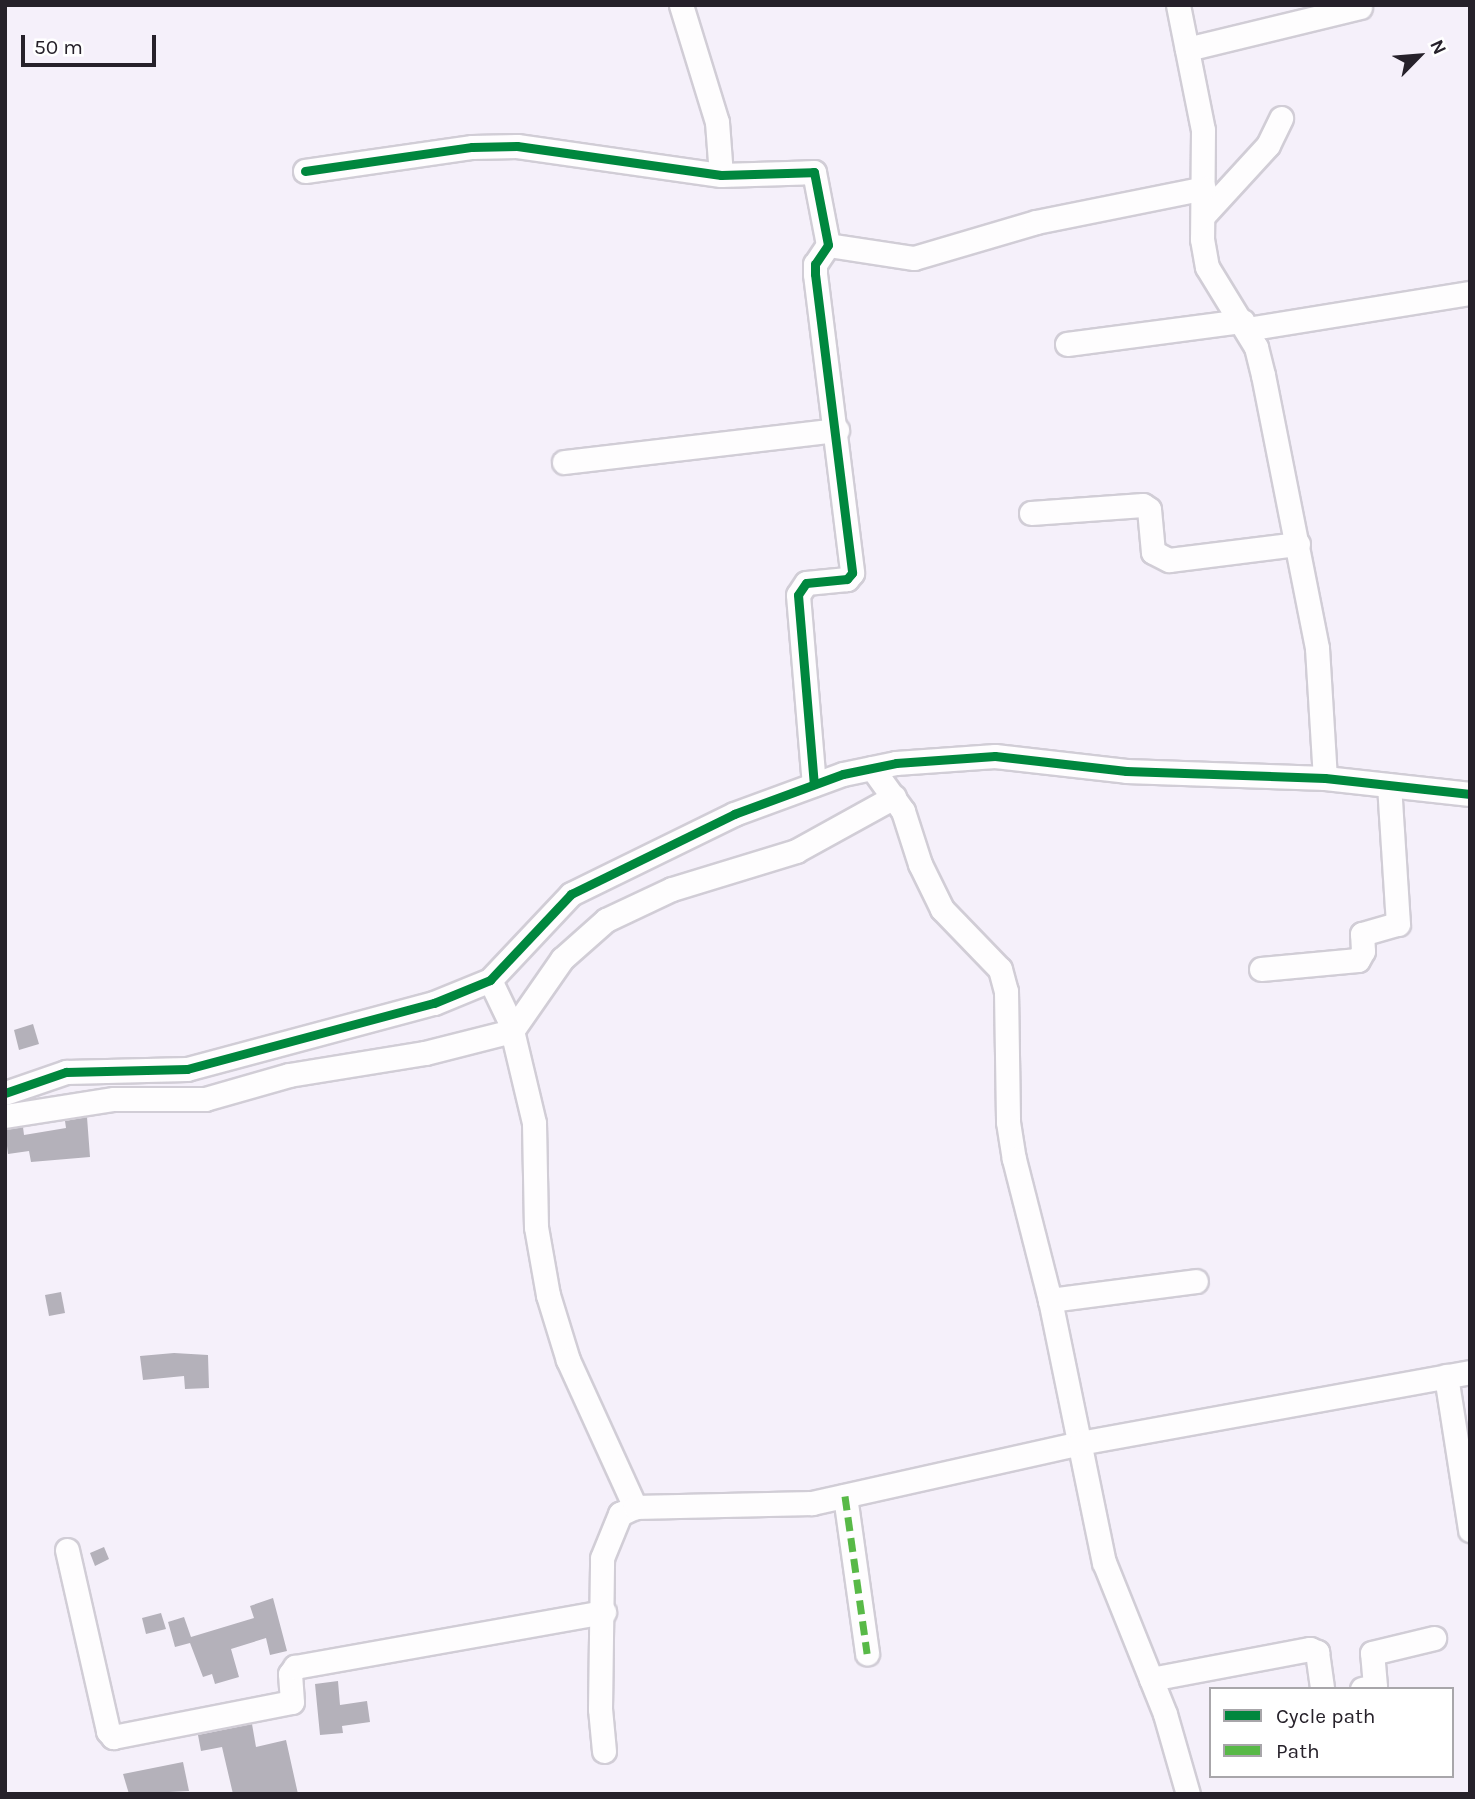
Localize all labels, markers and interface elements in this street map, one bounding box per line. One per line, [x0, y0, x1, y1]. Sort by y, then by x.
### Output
scale bar [24, 21, 159, 65]
north arrow [1384, 21, 1454, 91]
text: 50 m [34, 35, 83, 59]
text: N [1425, 36, 1451, 58]
legend [1209, 1687, 1454, 1778]
text: Cycle path [1276, 1704, 1376, 1728]
text: Path [1276, 1739, 1320, 1763]

